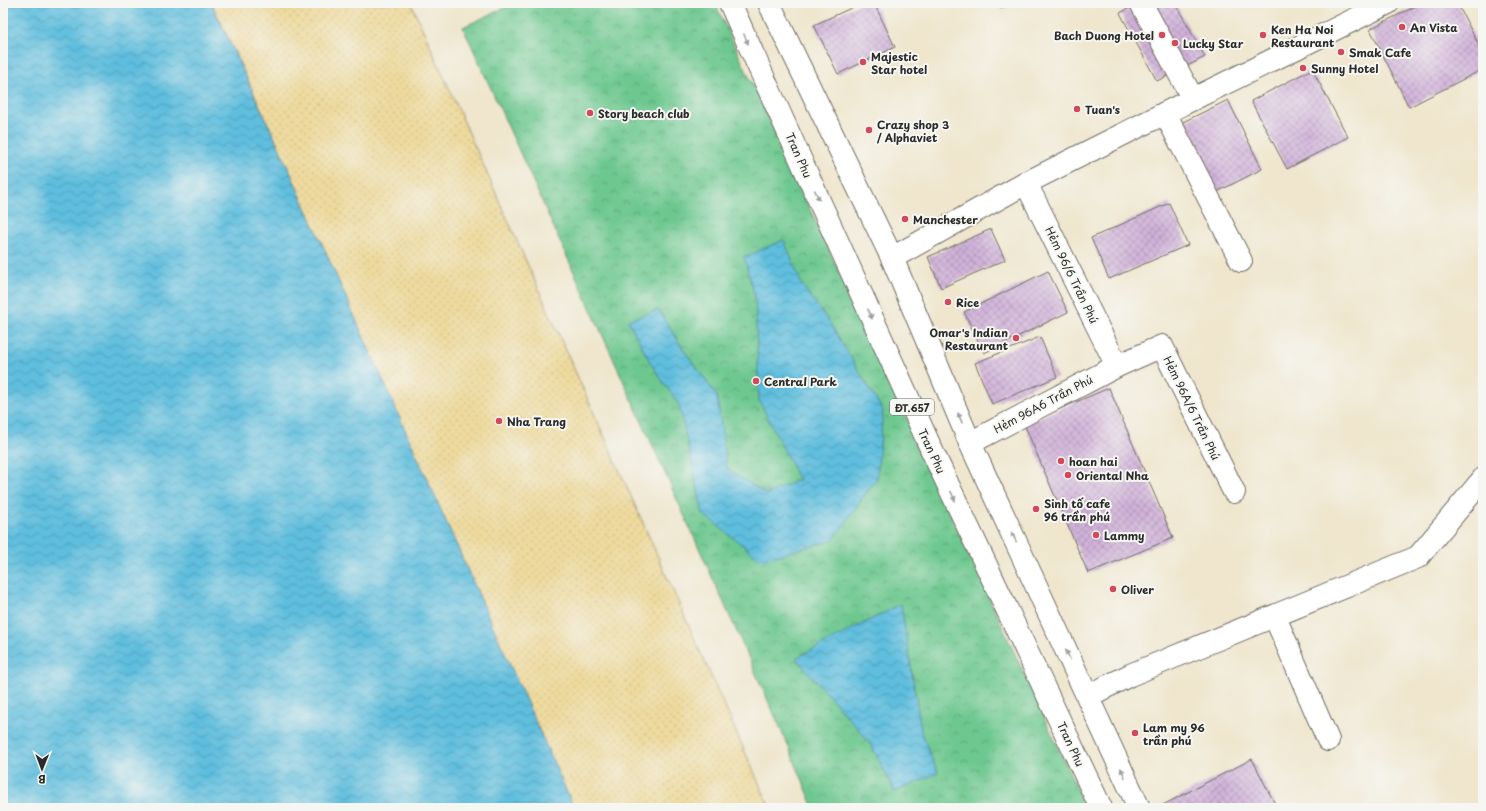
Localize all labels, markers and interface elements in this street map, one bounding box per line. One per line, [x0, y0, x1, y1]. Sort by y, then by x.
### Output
place label: An Vista [1410, 19, 1458, 36]
place label: Ken Ha Noi Restaurant [1271, 21, 1334, 51]
marker: An Vista [1397, 22, 1407, 32]
place label: Bach Duong Hotel [1054, 27, 1154, 44]
marker: Bach Duong Hotel [1157, 30, 1167, 40]
marker: Ken Ha Noi Restaurant [1258, 30, 1268, 40]
one-way arrow [743, 33, 749, 44]
place label: Lucky Star [1183, 35, 1244, 52]
marker: Lucky Star [1170, 38, 1180, 48]
place label: Smak Cafe [1349, 44, 1411, 61]
marker: Smak Cafe [1336, 47, 1346, 57]
place label: Majestic Star hotel [871, 48, 927, 78]
marker: Majestic Star hotel [858, 57, 868, 67]
place label: Sunny Hotel [1311, 60, 1378, 77]
marker: Sunny Hotel [1298, 63, 1308, 73]
place label: Tuan's [1085, 101, 1120, 118]
marker: Tuan's [1072, 104, 1082, 114]
place label: Story beach club [598, 105, 690, 122]
marker: Story beach club [585, 108, 595, 118]
place label: Crazy shop 3 / Alphaviet [876, 116, 949, 146]
marker: Crazy shop 3 / Alphaviet [864, 125, 874, 135]
street label: Tran Phu [781, 130, 817, 180]
one-way arrow [814, 190, 820, 201]
place label: Manchester [913, 211, 978, 228]
marker: Manchester [900, 214, 910, 224]
street label: Hẻm 96/6 Trần Phú [1041, 224, 1103, 326]
place label: Rice [956, 294, 979, 311]
marker: Rice [943, 297, 953, 307]
one-way arrow [868, 308, 874, 320]
place label: Omar's Indian Restaurant [929, 324, 1008, 354]
marker: Omar's Indian Restaurant [1011, 333, 1021, 343]
street label: Hẻm 96A/6 Trần Phú [1159, 353, 1225, 463]
street label: Hẻm 96A6 Trần Phú [990, 371, 1096, 437]
place label: Central Park [764, 373, 837, 390]
marker: Central Park [751, 376, 761, 386]
road number: ĐT.657 [890, 399, 934, 415]
place label: Nha Trang [507, 413, 566, 430]
one-way arrow [957, 413, 963, 424]
marker: Nha Trang [494, 416, 504, 426]
street label: Tran Phu [914, 426, 950, 476]
place label: hoan hai [1069, 453, 1117, 470]
marker: hoan hai [1056, 456, 1066, 466]
place label: Oriental Nha [1076, 467, 1149, 484]
marker: Oriental Nha [1063, 470, 1073, 480]
one-way arrow [950, 490, 956, 501]
place label: Sinh tố cafe 96 trần phú [1044, 495, 1110, 525]
marker: Sinh tố cafe 96 trần phú [1031, 504, 1041, 514]
place label: Lammy [1104, 527, 1144, 544]
marker: Lammy [1091, 530, 1101, 540]
one-way arrow [1011, 531, 1017, 542]
place label: Oliver [1121, 581, 1154, 598]
marker: Oliver [1108, 584, 1118, 594]
one-way arrow [1065, 649, 1071, 660]
street label: Tran Phu [1053, 719, 1089, 769]
place label: Lam my 96 trần phú [1143, 719, 1205, 749]
marker: Lam my 96 trần phú [1130, 728, 1140, 738]
north arrow [22, 749, 62, 789]
one-way arrow [1120, 767, 1126, 778]
text: B [37, 771, 46, 788]

